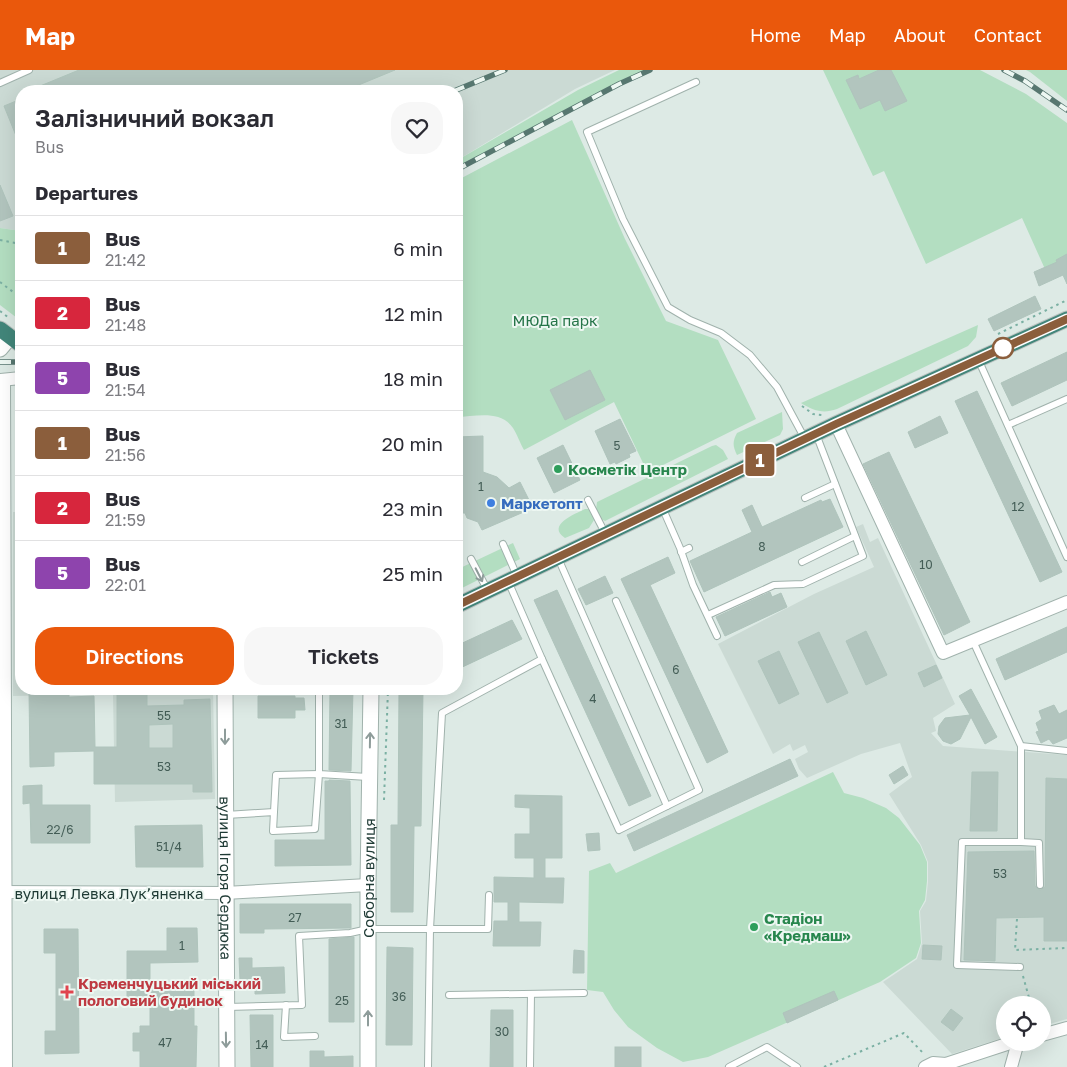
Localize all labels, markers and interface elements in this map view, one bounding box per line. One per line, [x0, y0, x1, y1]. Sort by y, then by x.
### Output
text: Map [25, 21, 75, 50]
text: Home [750, 24, 801, 46]
text: Map [829, 24, 866, 46]
text: About [894, 24, 946, 46]
text: Contact [974, 24, 1042, 46]
button: heart [391, 102, 443, 154]
text: Залізничний вокзал [35, 103, 274, 132]
text: Bus [35, 137, 64, 157]
text: Departures [35, 181, 138, 204]
text: Bus [105, 227, 140, 250]
text: 1 [58, 237, 67, 259]
text: 6 min [393, 237, 443, 260]
text: 21:42 [105, 250, 146, 270]
text: Bus [105, 292, 140, 315]
text: 2 [57, 302, 68, 324]
text: 12 min [384, 302, 443, 325]
park label: МЮДа парк [512, 311, 598, 329]
text: 21:48 [105, 315, 146, 335]
unlabelled marker [992, 337, 1014, 359]
text: Bus [105, 357, 140, 380]
text: 5 [57, 367, 68, 389]
text: 18 min [384, 367, 443, 390]
text: 21:54 [105, 380, 146, 400]
text: Bus [105, 422, 140, 445]
text: 1 [58, 432, 67, 454]
text: 20 min [382, 432, 443, 455]
house number: 5 [614, 438, 621, 453]
line badge: 1 [744, 444, 776, 476]
text: 21:56 [105, 445, 146, 465]
text: 1 [755, 449, 765, 471]
place label: Косметік Центр [568, 460, 687, 478]
marker: Косметік Центр [552, 463, 564, 475]
house number: 1 [478, 479, 484, 494]
text: Bus [105, 487, 140, 510]
place label: Маркетопт [501, 494, 583, 512]
text: 2 [57, 497, 68, 519]
text: 23 min [383, 497, 443, 520]
marker: Маркетопт [485, 497, 497, 509]
house number: 12 [1012, 499, 1024, 514]
text: 21:59 [105, 510, 146, 530]
house number: 8 [758, 539, 766, 554]
text: Bus [105, 552, 140, 575]
house number: 10 [919, 557, 933, 572]
text: 5 [57, 562, 68, 584]
text: 25 min [383, 562, 443, 585]
one-way arrow [475, 567, 484, 582]
text: 22:01 [105, 575, 146, 595]
button: Directions [35, 627, 234, 685]
button: Tickets [244, 627, 443, 685]
house number: 6 [672, 662, 680, 677]
house number: 4 [589, 691, 597, 706]
house number: 55 [157, 708, 171, 723]
house number: 31 [335, 716, 348, 731]
one-way arrow [220, 729, 230, 745]
one-way arrow [365, 732, 375, 748]
house number: 53 [157, 759, 171, 774]
street label: вулиця Ігоря Сердюка [217, 796, 235, 960]
street label: Соборна вулиця [359, 818, 378, 938]
house number: 22/6 [47, 822, 73, 837]
house number: 51/4 [156, 839, 182, 854]
house number: 53 [993, 866, 1007, 881]
street label: вулиця Левка Лукʼяненка [15, 884, 203, 902]
place label: Стадіон «Кредмаш» [764, 909, 851, 944]
house number: 27 [288, 910, 302, 925]
marker: Стадіон «Кредмаш» [748, 921, 760, 933]
house number: 1 [179, 938, 185, 953]
place label: Кременчуцький міський пологовий будинок [78, 974, 261, 1009]
marker: Кременчуцький міський пологовий будинок [60, 985, 74, 999]
house number: 36 [392, 989, 406, 1004]
house number: 25 [335, 993, 349, 1008]
map controls [996, 996, 1051, 1051]
button: locate [996, 996, 1051, 1051]
one-way arrow [363, 1011, 373, 1027]
house number: 30 [495, 1024, 509, 1039]
one-way arrow [221, 1032, 231, 1048]
house number: 47 [158, 1035, 172, 1050]
house number: 14 [255, 1037, 269, 1052]

